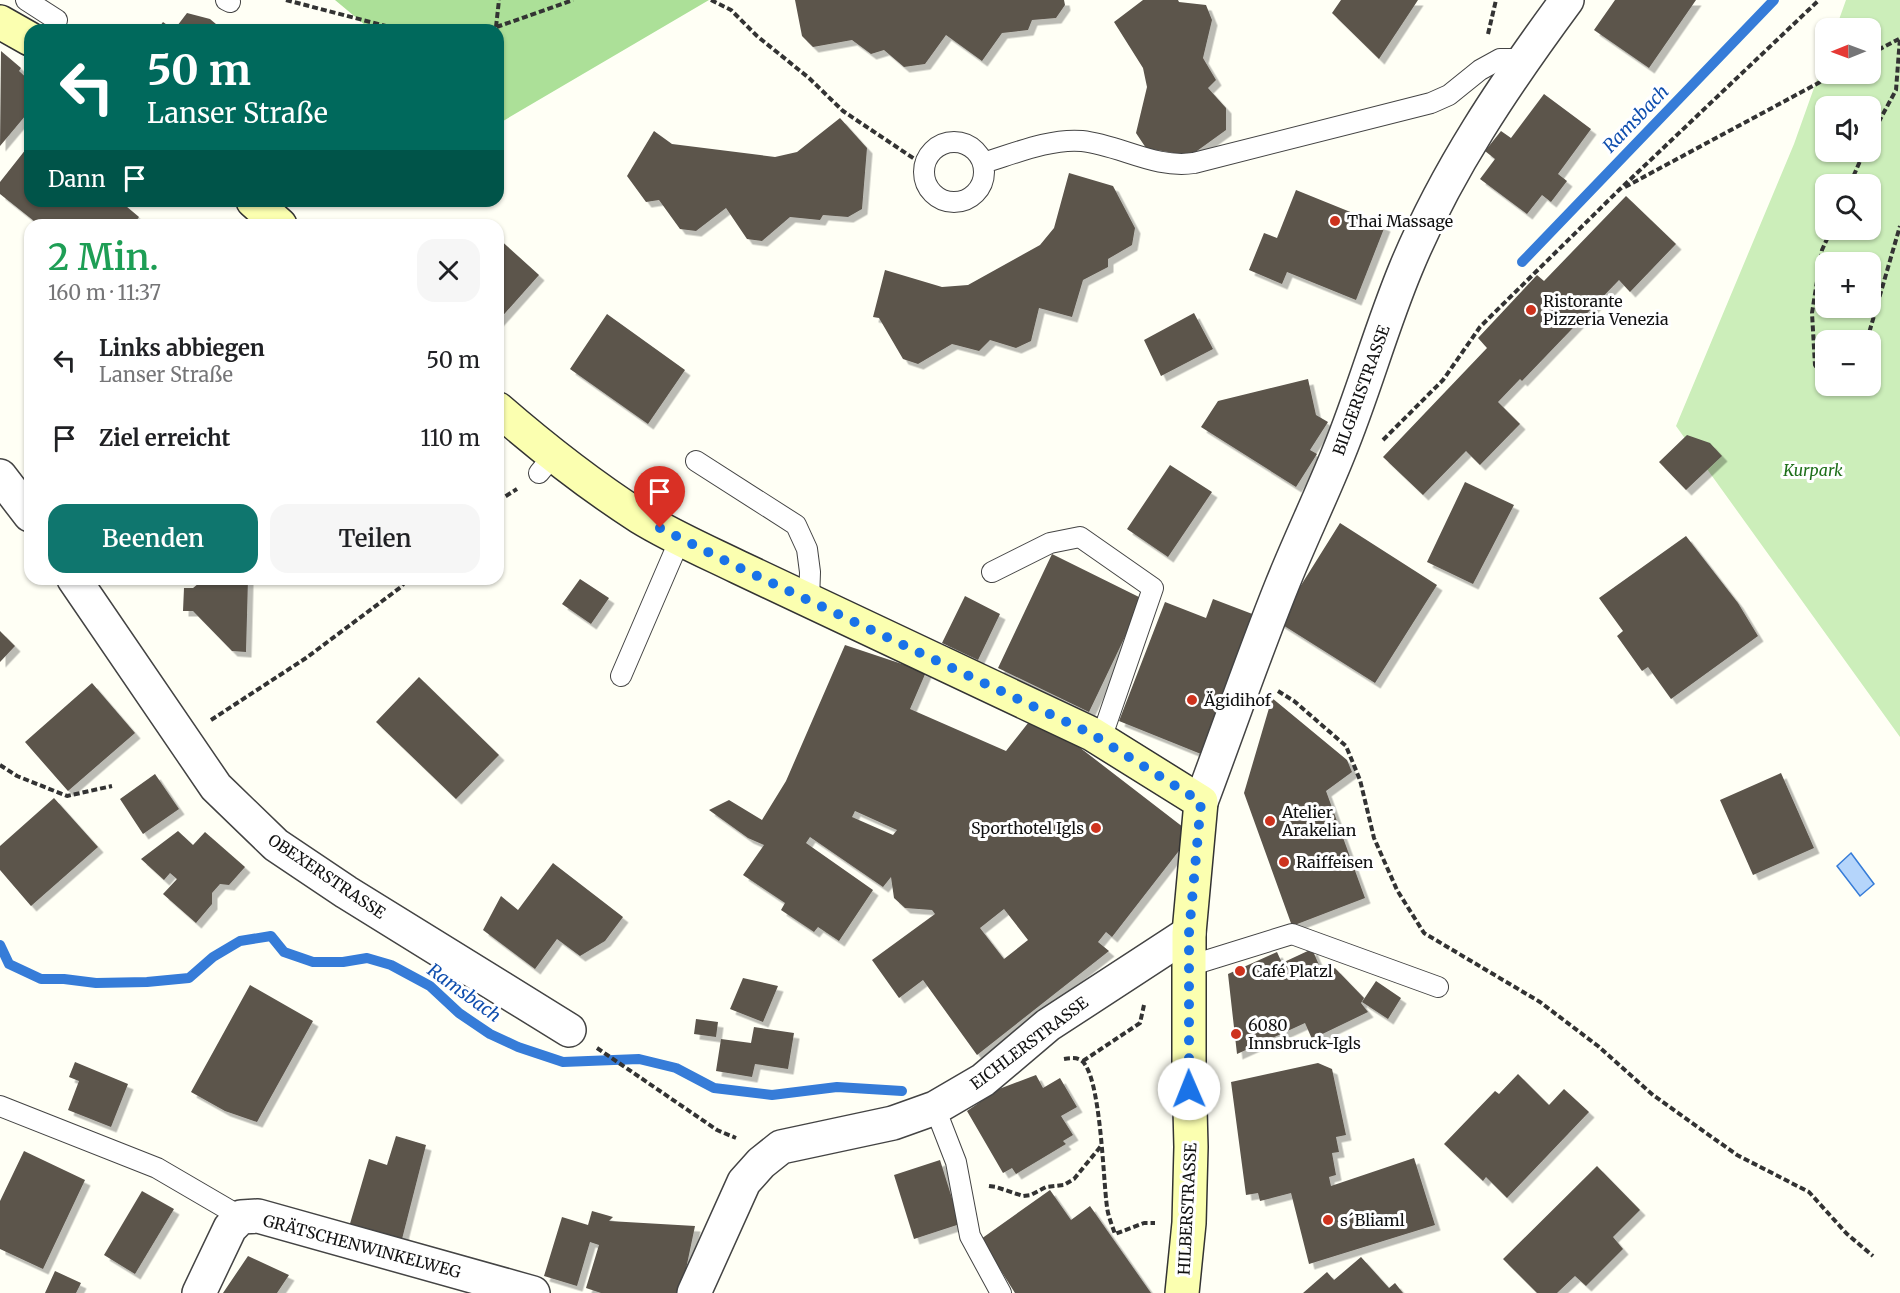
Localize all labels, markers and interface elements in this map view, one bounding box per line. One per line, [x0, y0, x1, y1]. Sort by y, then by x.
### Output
north arrow [1815, 18, 1881, 84]
map controls [1815, 18, 1881, 396]
text: 50 m [147, 44, 251, 96]
icon: left [48, 48, 126, 126]
water label: Ramsbach [1598, 80, 1674, 157]
text: Lanser Straße [147, 96, 328, 130]
button: sound [1815, 96, 1881, 162]
icon: arrive [118, 162, 151, 195]
text: Dann [48, 165, 106, 193]
button: search [1815, 174, 1881, 240]
place label: Thai Massage [1347, 211, 1453, 231]
marker: Thai Massage [1328, 214, 1342, 228]
text: 2 Min. [48, 235, 159, 280]
button: close [417, 239, 480, 302]
button: + [1815, 252, 1881, 318]
text: 160 m · 11:37 [48, 280, 161, 305]
place label: Ristorante Pizzeria Venezia [1543, 291, 1669, 329]
marker: Ristorante Pizzeria Venezia [1524, 303, 1538, 317]
street label: BILGERISTRASSE [1328, 321, 1394, 458]
button: − [1815, 330, 1881, 396]
text: Links abbiegen [99, 334, 265, 362]
icon: left [48, 344, 81, 377]
text: 50 m [426, 346, 480, 374]
text: Lanser Straße [99, 362, 233, 387]
icon: arrive [48, 422, 81, 455]
text: Ziel erreicht [99, 424, 230, 452]
text: 110 m [421, 424, 480, 452]
park label: Kurpark [1782, 460, 1843, 480]
pin [634, 466, 685, 528]
icon: arrive [643, 475, 676, 508]
button: Beenden [48, 504, 258, 573]
button: Teilen [270, 504, 480, 573]
place label: Ägidihof [1203, 690, 1272, 710]
marker: Ägidihof [1185, 693, 1199, 707]
place label: Atelier Arakelian [1281, 802, 1357, 840]
marker: Atelier Arakelian [1263, 814, 1277, 828]
place label: Sporthotel Igls [971, 818, 1084, 838]
marker: Sporthotel Igls [1089, 821, 1103, 835]
street label: OBEXERSTRASSE [265, 829, 390, 923]
place label: Raiffeisen [1296, 852, 1374, 872]
marker: Raiffeisen [1277, 855, 1291, 869]
water label: Ramsbach [423, 958, 506, 1027]
place label: Café Platzl [1252, 961, 1333, 981]
marker: Café Platzl [1233, 964, 1247, 978]
street label: EICHLERSTRASSE [966, 992, 1092, 1094]
place label: 6080 Innsbruck-Igls [1248, 1015, 1361, 1053]
marker: 6080 Innsbruck-Igls [1229, 1027, 1243, 1041]
position arrow [1157, 1057, 1221, 1121]
street label: HILBERSTRASSE [1174, 1141, 1200, 1276]
street label: GRÄTSCHENWINKELWEG [261, 1210, 464, 1282]
place label: s´Bliaml [1340, 1210, 1405, 1230]
marker: s´Bliaml [1321, 1213, 1335, 1227]

